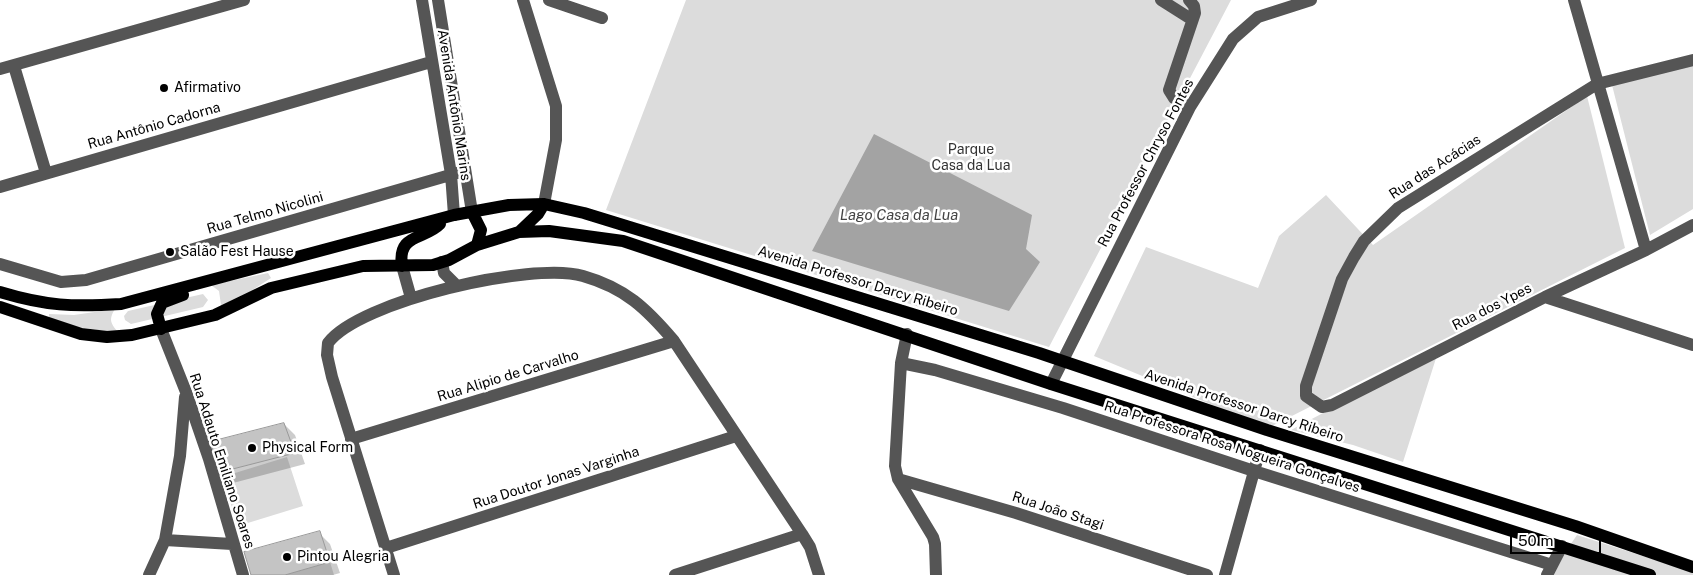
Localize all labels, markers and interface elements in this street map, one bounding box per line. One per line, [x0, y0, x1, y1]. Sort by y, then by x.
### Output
street label: Avenida Antônio Marins [434, 28, 474, 182]
street label: Rua Professor Chryso Fontes [1094, 76, 1198, 250]
place label: Afirmativo [174, 80, 241, 96]
marker: Afirmativo [158, 82, 170, 94]
street label: Rua Antônio Cadorna [86, 99, 222, 153]
street label: Rua das Acácias [1386, 131, 1484, 203]
park label: Parque Casa da Lua [932, 142, 1010, 174]
street label: Rua Telmo Nicolini [205, 188, 325, 238]
water label: Lago Casa da Lua [840, 206, 958, 224]
street label: Avenida Professor Darcy Ribeiro [756, 242, 960, 320]
place label: Salão Fest Hause [180, 244, 294, 260]
marker: Salão Fest Hause [164, 246, 176, 258]
street label: Rua dos Ypes [1449, 280, 1535, 334]
street label: Rua Alipio de Carvalho [435, 347, 581, 405]
street label: Avenida Professor Darcy Ribeiro [1142, 366, 1346, 446]
street label: Rua Adauto Emiliano Soares [186, 371, 258, 551]
street label: Rua Professora Rosa Nogueira Gonçalves [1102, 398, 1362, 496]
place label: Physical Form [262, 440, 353, 456]
marker: Physical Form [246, 442, 258, 454]
street label: Rua Doutor Jonas Varginha [471, 443, 641, 513]
street label: Rua João Stagi [1010, 488, 1106, 534]
scale bar [1513, 522, 1604, 554]
text: 50 m [1518, 532, 1553, 549]
place label: Pintou Alegria [297, 549, 389, 565]
marker: Pintou Alegria [281, 551, 293, 563]

